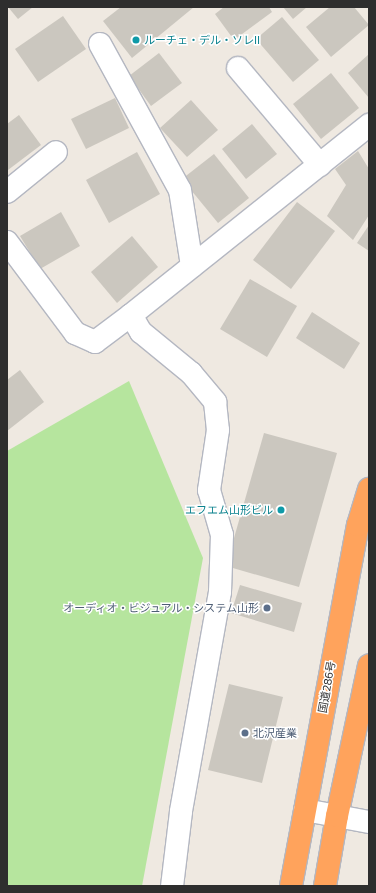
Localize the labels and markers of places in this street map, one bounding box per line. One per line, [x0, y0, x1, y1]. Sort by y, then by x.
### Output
place label: ルーチェ・デル・ソレII [144, 33, 260, 47]
marker: ルーチェ・デル・ソレII [131, 35, 141, 45]
place label: エフエム山形ビル [185, 503, 273, 517]
marker: エフエム山形ビル [276, 505, 286, 515]
place label: オーディオ・ビジュアル・システム山形 [61, 601, 259, 615]
marker: オーディオ・ビジュアル・システム山形 [262, 603, 272, 613]
place label: 北沢産業 [253, 726, 297, 740]
marker: 北沢産業 [240, 728, 250, 738]

